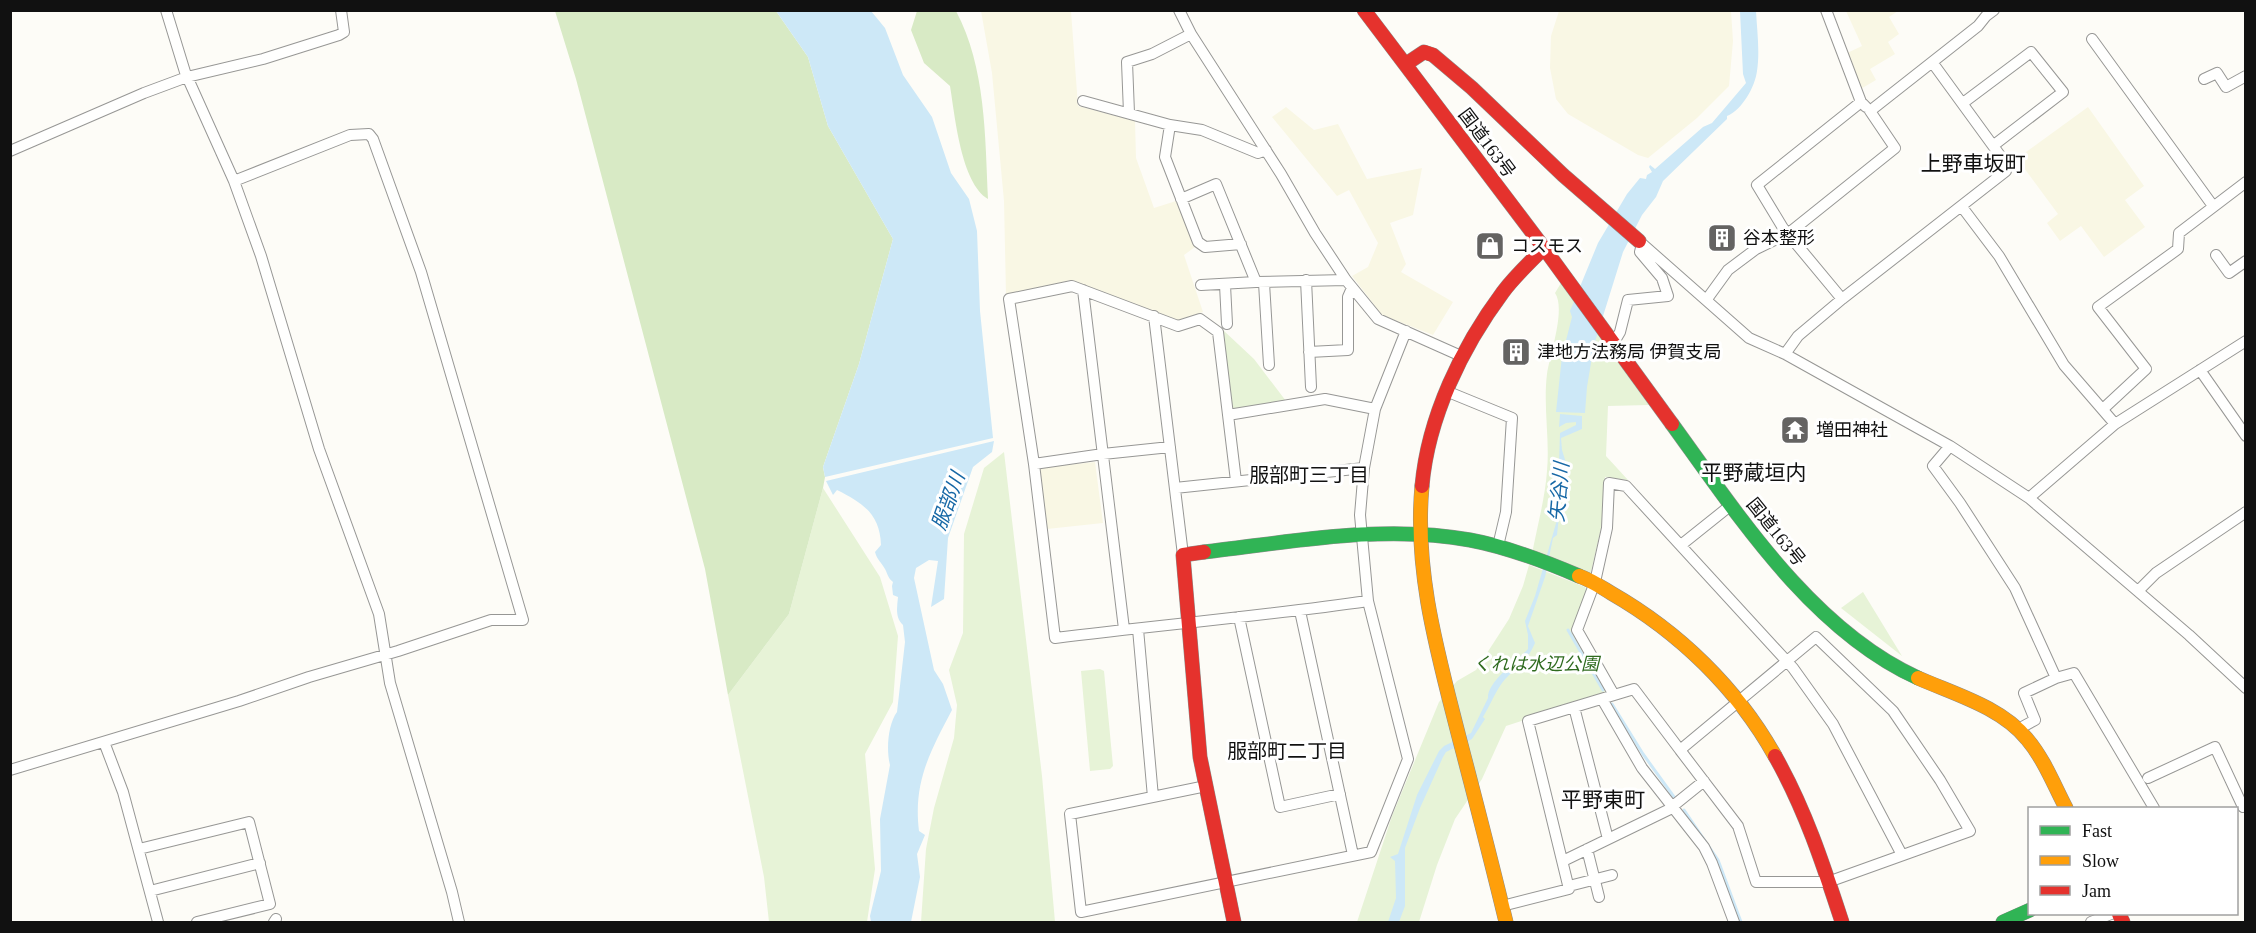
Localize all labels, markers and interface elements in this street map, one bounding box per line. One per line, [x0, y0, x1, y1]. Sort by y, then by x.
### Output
street label: 国道163号 [1455, 105, 1519, 181]
district label: 上野車坂町 [1921, 152, 2026, 176]
building icon: 谷本整形 [1706, 222, 1738, 254]
place label: 谷本整形 [1743, 228, 1815, 248]
shop icon: コスモス [1474, 230, 1506, 262]
place label: コスモス [1511, 236, 1583, 256]
building icon: 津地方法務局 伊賀支局 [1500, 336, 1532, 368]
place label: 津地方法務局 伊賀支局 [1537, 342, 1722, 362]
temple icon: 増田神社 [1779, 414, 1811, 446]
place label: 増田神社 [1816, 420, 1888, 440]
water label: 矢谷川 [1545, 459, 1573, 523]
district label: 平野蔵垣内 [1702, 461, 1807, 485]
district label: 服部町三丁目 [1249, 464, 1369, 486]
water label: 服部川 [927, 467, 969, 533]
street label: 国道163号 [1743, 494, 1809, 570]
park label: くれは水辺公園 [1473, 654, 1602, 674]
district label: 服部町二丁目 [1227, 740, 1347, 762]
district label: 平野東町 [1561, 788, 1645, 812]
legend [2028, 807, 2238, 915]
text: Fast [2082, 821, 2112, 841]
text: Slow [2082, 851, 2119, 871]
text: Jam [2082, 881, 2111, 901]

